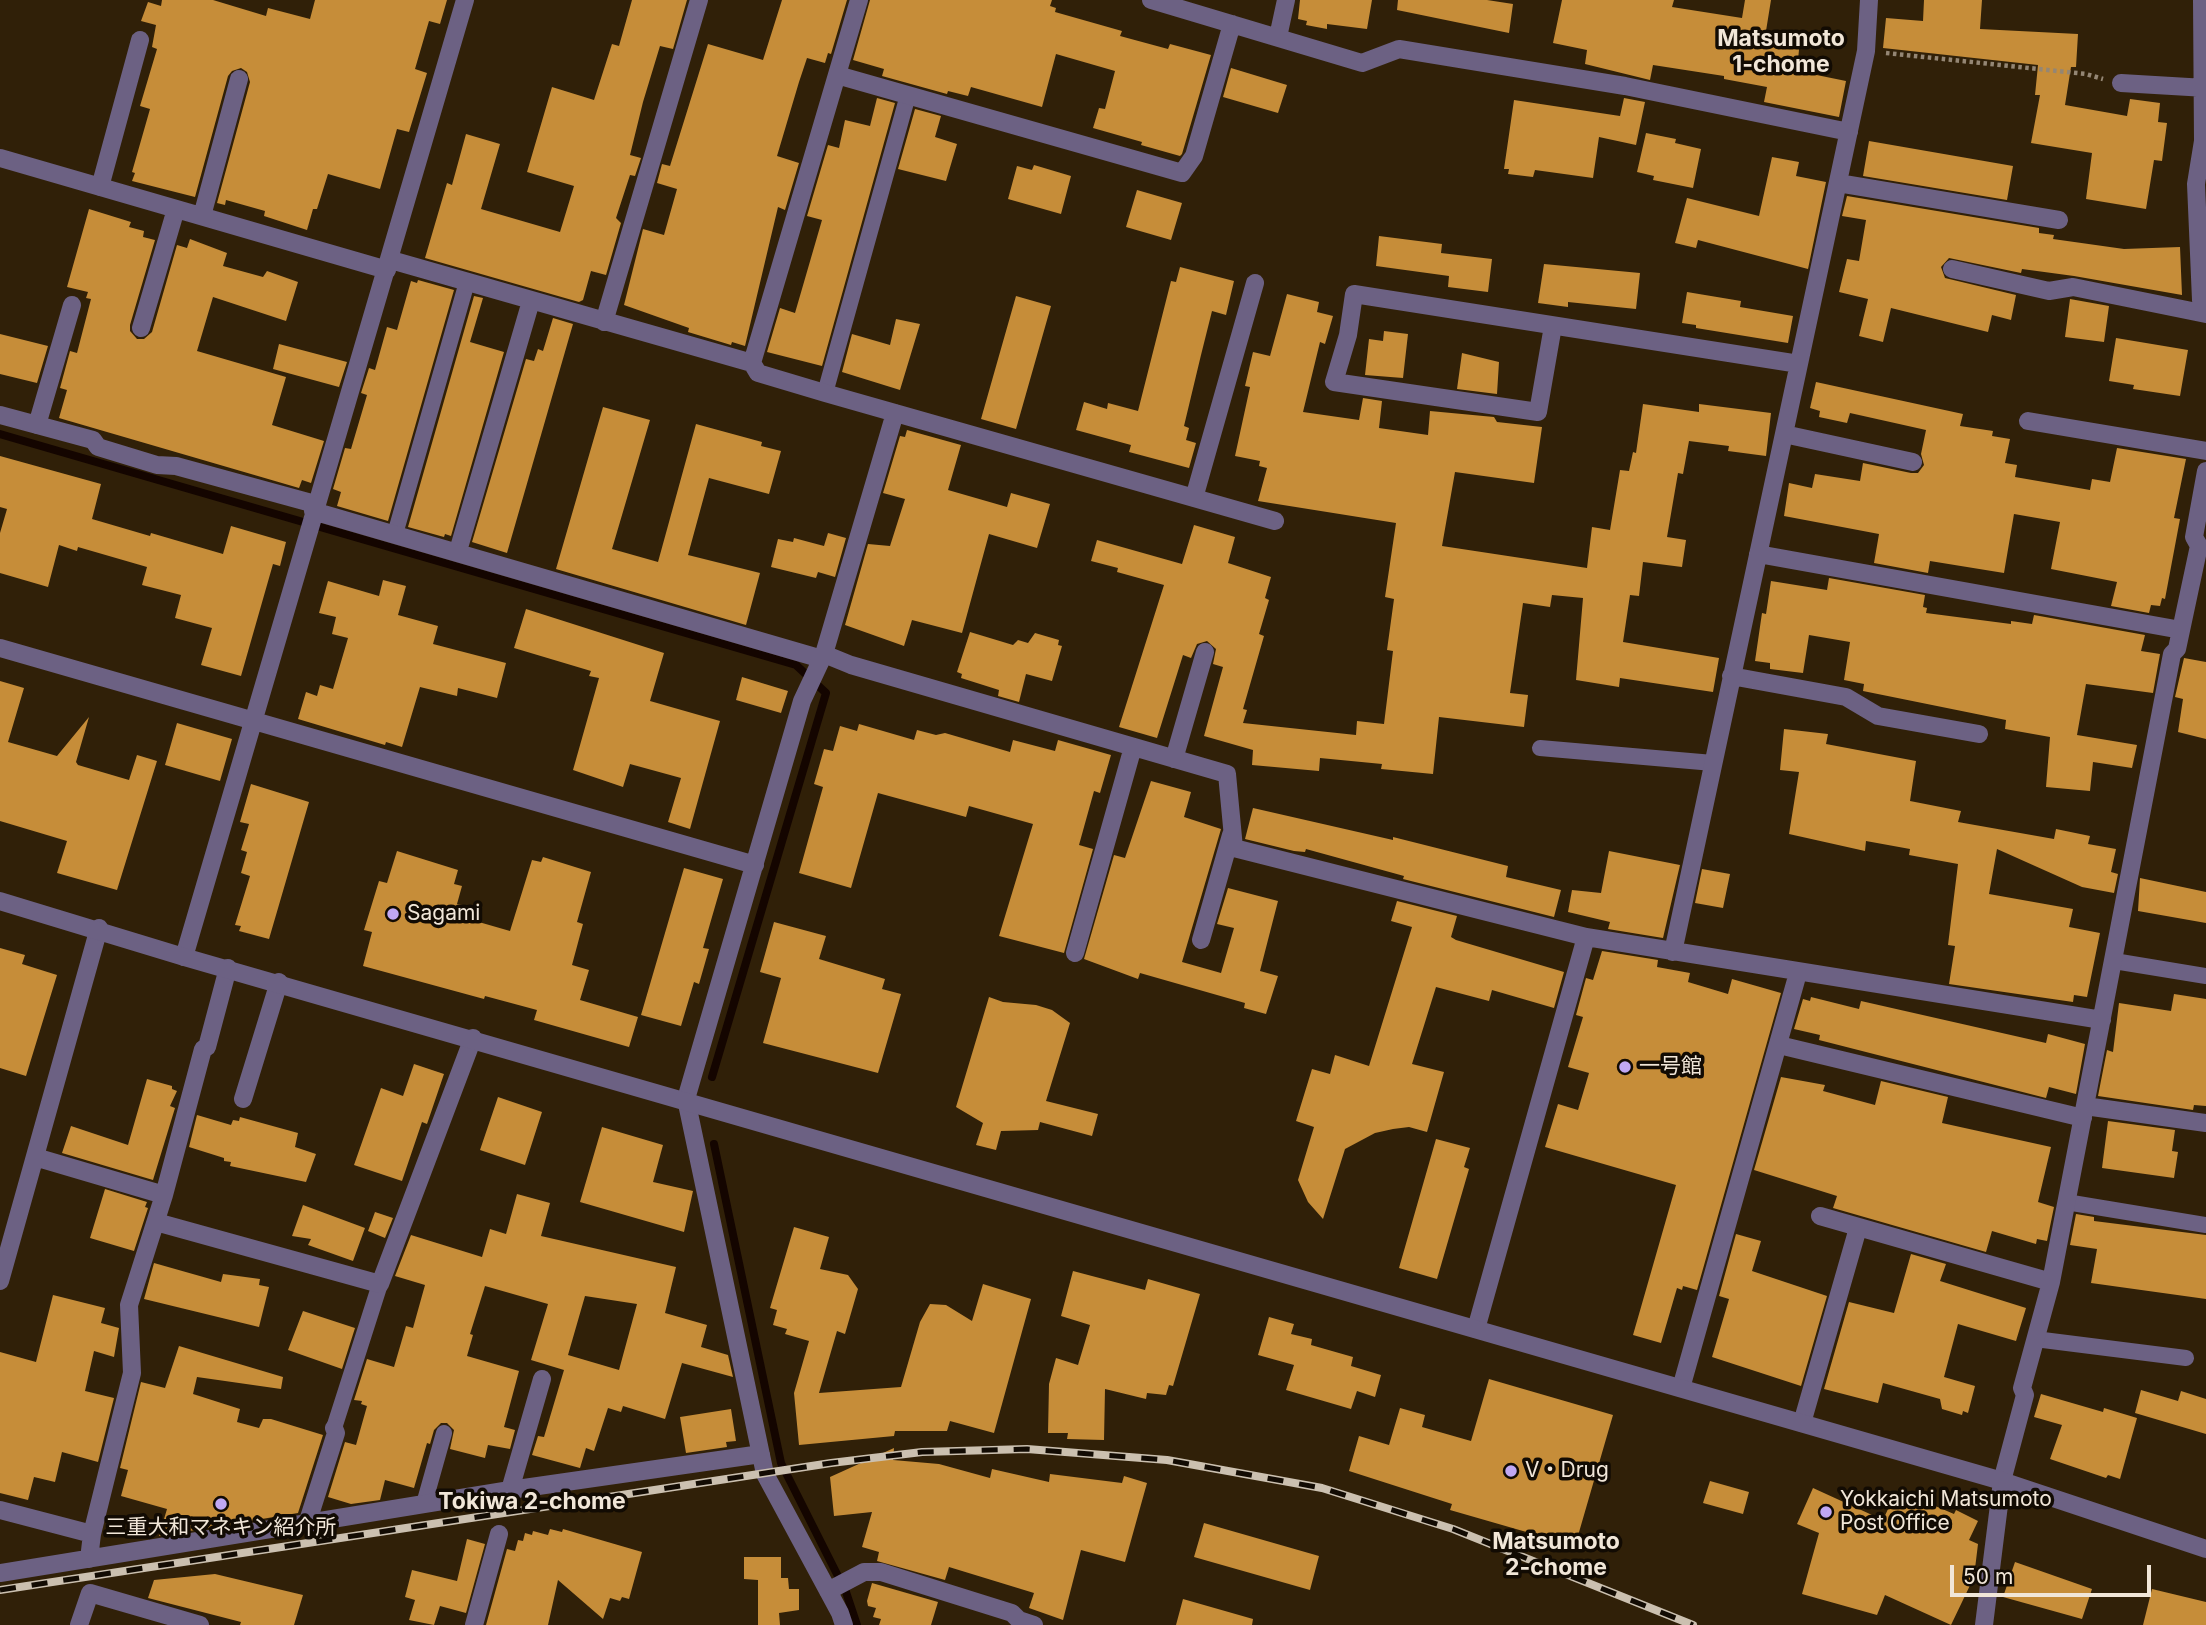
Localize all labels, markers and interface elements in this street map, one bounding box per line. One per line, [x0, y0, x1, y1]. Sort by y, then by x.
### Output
district label: Matsumoto 1-chome [1717, 25, 1845, 79]
place label: Sagami [407, 901, 480, 927]
marker: Sagami [385, 906, 401, 922]
place label: 一号館 [1639, 1054, 1702, 1080]
marker: 一号館 [1617, 1059, 1633, 1075]
place label: V・Drug [1525, 1458, 1609, 1484]
marker: V・Drug [1503, 1463, 1519, 1479]
place label: Yokkaichi Matsumoto Post Office [1840, 1487, 2052, 1537]
district label: Tokiwa 2-chome [438, 1488, 626, 1516]
marker: 三重大和マネキン紹介所 [213, 1496, 229, 1512]
marker: Yokkaichi Matsumoto Post Office [1818, 1504, 1834, 1520]
place label: 三重大和マネキン紹介所 [106, 1515, 336, 1541]
district label: Matsumoto 2-chome [1492, 1528, 1620, 1582]
scale bar [1954, 1552, 2155, 1596]
text: 50 m [1963, 1564, 2013, 1589]

